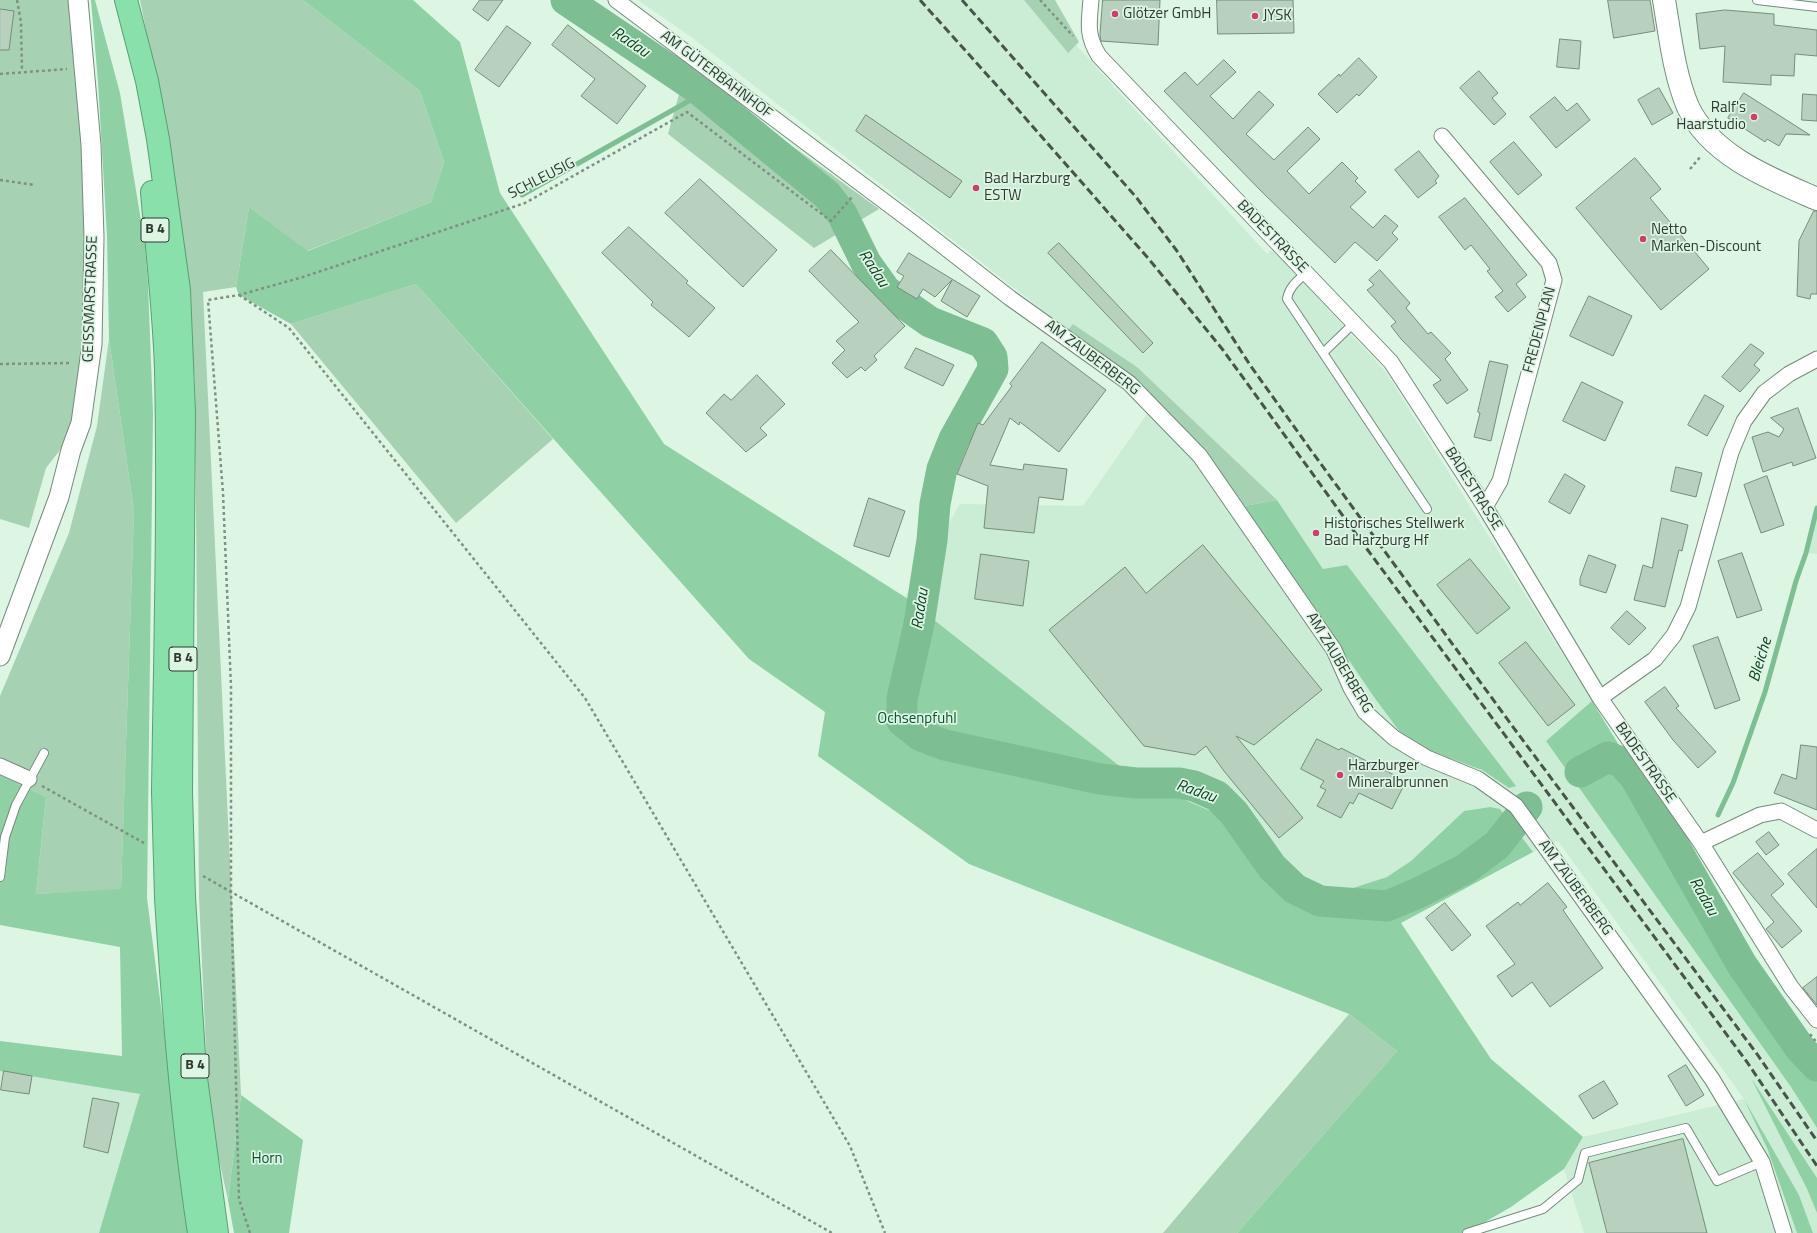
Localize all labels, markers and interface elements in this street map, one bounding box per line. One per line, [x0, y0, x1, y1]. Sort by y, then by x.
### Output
place label: Glötzer GmbH [1123, 5, 1211, 23]
place label: JYSK [1263, 7, 1292, 25]
marker: Glötzer GmbH [1110, 9, 1120, 19]
marker: JYSK [1250, 11, 1260, 21]
water label: Radau [608, 24, 652, 62]
street label: AM GÜTERBAHNHOF [657, 27, 775, 123]
place label: Ralf's Haarstudio [1676, 99, 1746, 134]
marker: Ralf's Haarstudio [1749, 112, 1759, 122]
street label: SCHLEUSIG [506, 154, 578, 204]
place label: Bad Harzburg ESTW [984, 170, 1070, 205]
marker: Bad Harzburg ESTW [971, 183, 981, 193]
street label: BADESTRASSE [1233, 197, 1311, 277]
road number: B 4 [141, 218, 169, 242]
place label: Netto Marken-Discount [1651, 221, 1761, 256]
marker: Netto Marken-Discount [1638, 234, 1648, 244]
street label: GEISSMARSTRASSE [80, 235, 102, 363]
water label: Radau [854, 247, 892, 291]
street label: FREDENPLAN [1520, 285, 1560, 375]
street label: AM ZAUBERBERG [1041, 316, 1143, 400]
street label: BADESTRASSE [1440, 444, 1506, 534]
place label: Historisches Stellwerk Bad Harzburg Hf [1324, 515, 1465, 550]
marker: Historisches Stellwerk Bad Harzburg Hf [1311, 528, 1321, 538]
water label: Radau [908, 587, 934, 631]
street label: AM ZAUBERBERG [1302, 609, 1376, 717]
water label: Bleiche [1745, 636, 1777, 684]
road number: B 4 [169, 647, 197, 671]
park label: Ochsenpfuhl [877, 710, 957, 728]
street label: BADESTRASSE [1611, 719, 1679, 807]
place label: Harzburger Mineralbrunnen [1348, 757, 1448, 792]
marker: Harzburger Mineralbrunnen [1335, 770, 1345, 780]
water label: Radau [1174, 776, 1218, 808]
street label: AM ZAUBERBERG [1534, 837, 1616, 939]
water label: Radau [1684, 874, 1722, 920]
road number: B 4 [181, 1054, 209, 1078]
park label: Horn [251, 1150, 283, 1168]

